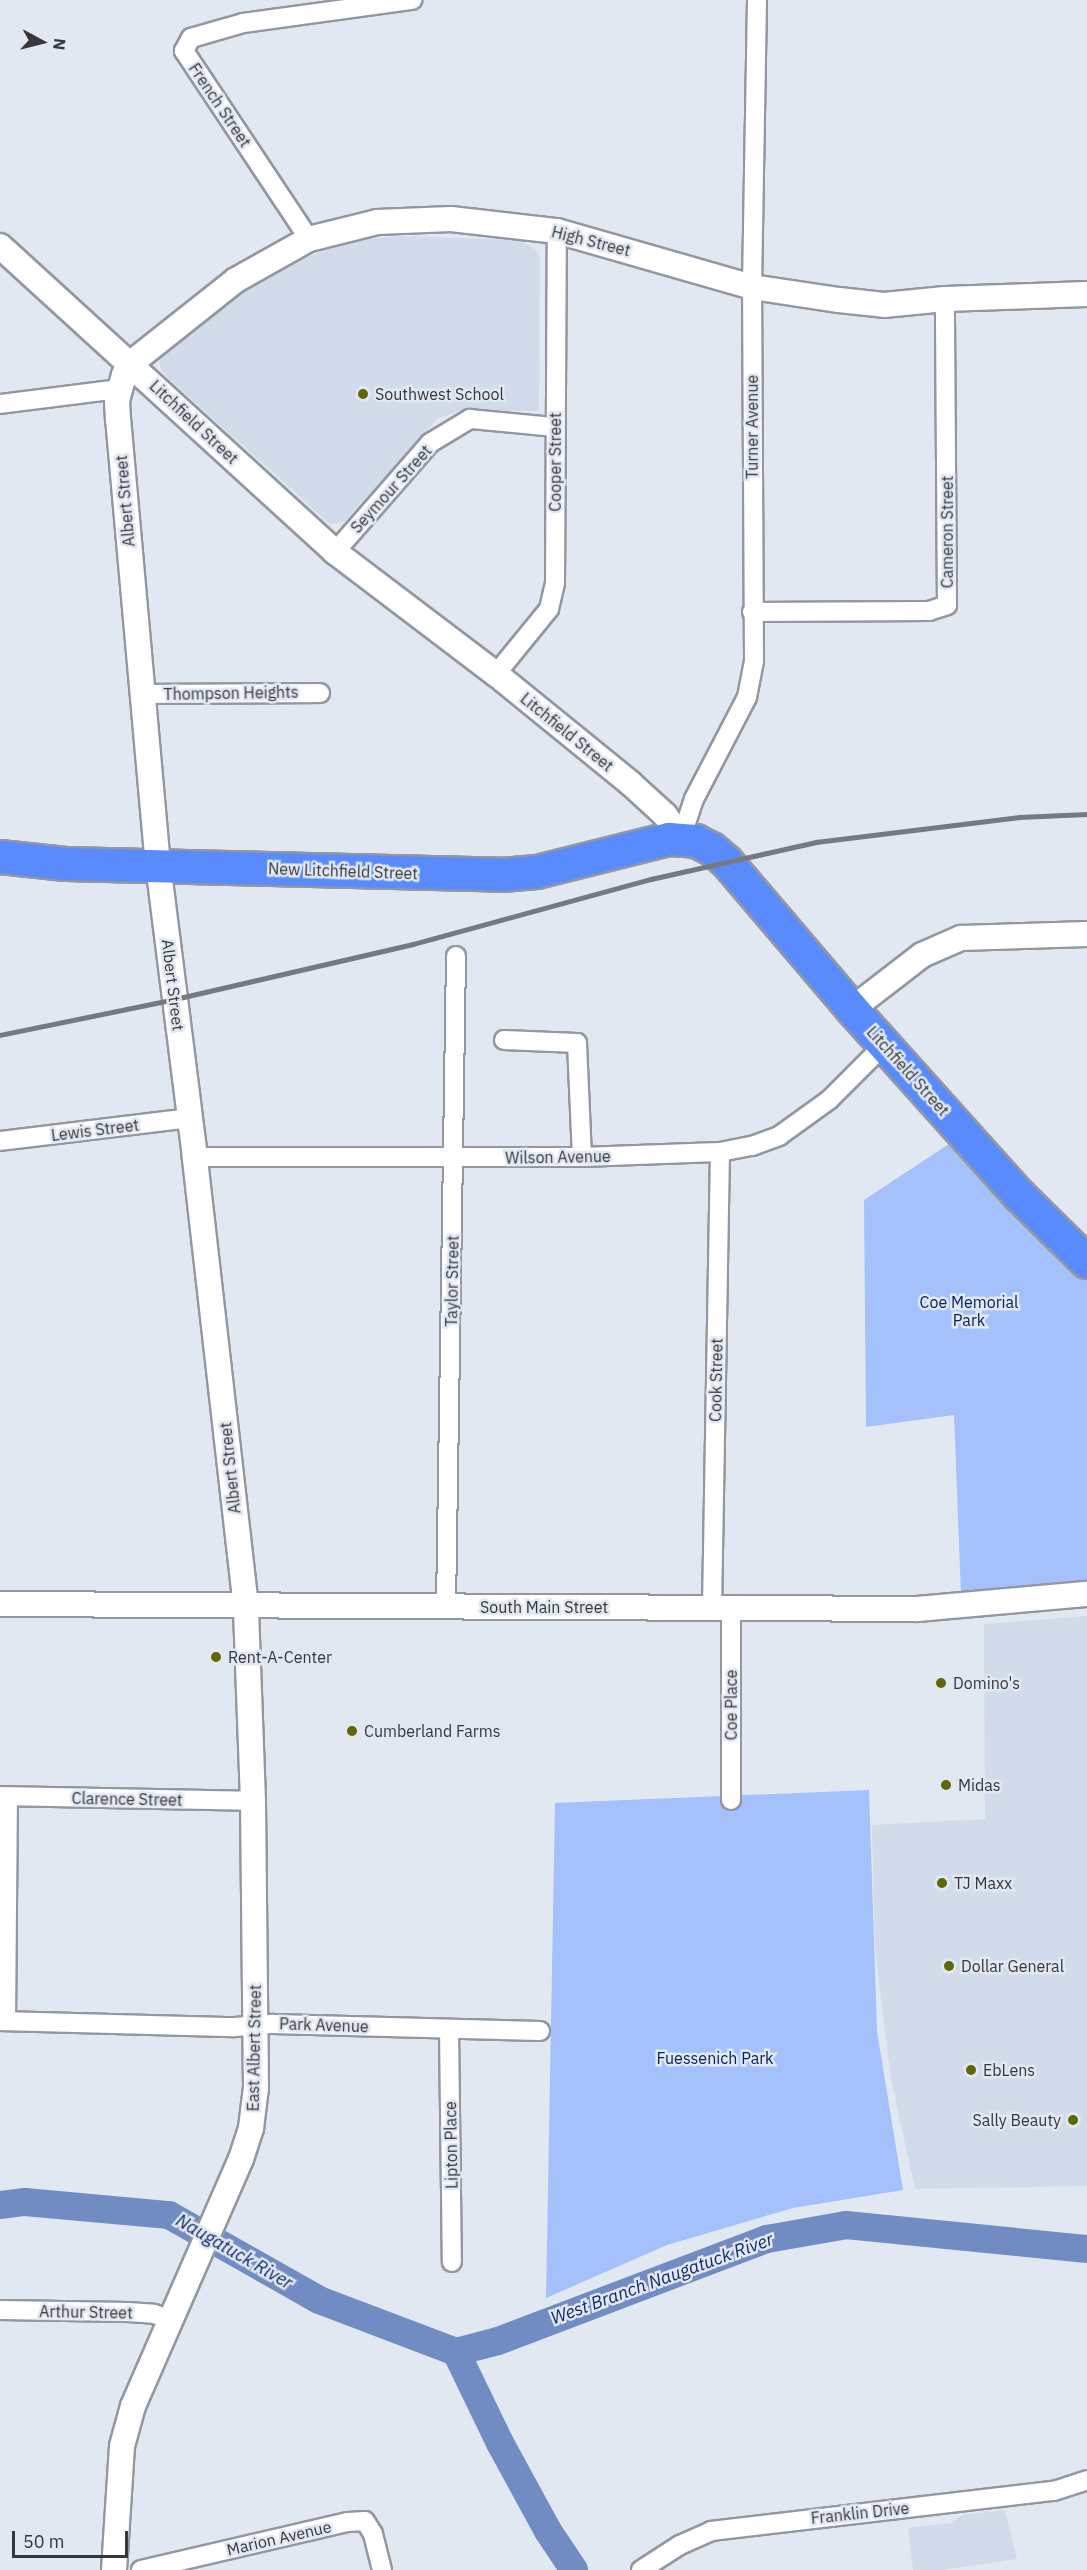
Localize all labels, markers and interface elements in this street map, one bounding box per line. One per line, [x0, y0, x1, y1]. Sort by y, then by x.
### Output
north arrow [12, 12, 72, 72]
text: N [49, 37, 70, 51]
street label: French Street [185, 59, 255, 151]
street label: High Street [550, 222, 632, 260]
street label: Turner Avenue [742, 375, 762, 479]
street label: Litchfield Street [146, 376, 242, 468]
place label: Southwest School [375, 384, 504, 404]
marker: Southwest School [356, 387, 370, 401]
street label: Cooper Street [545, 412, 565, 512]
street label: Seymour Street [347, 441, 435, 537]
street label: Albert Street [111, 454, 139, 548]
street label: Cameron Street [937, 476, 957, 588]
street label: Thompson Heights [163, 682, 299, 704]
street label: Litchfield Street [517, 689, 617, 775]
street label: New Litchfield Street [268, 859, 418, 883]
street label: Albert Street [158, 938, 188, 1032]
street label: Litchfield Street [863, 1022, 953, 1120]
street label: Lewis Street [50, 1115, 140, 1145]
street label: Wilson Avenue [505, 1146, 611, 1168]
street label: Taylor Street [442, 1235, 462, 1327]
park label: Coe Memorial Park [920, 1292, 1018, 1330]
street label: Cook Street [706, 1338, 726, 1422]
street label: Albert Street [216, 1421, 244, 1515]
street label: South Main Street [480, 1597, 608, 1617]
place label: Rent-A-Center [228, 1647, 332, 1667]
marker: Rent-A-Center [209, 1650, 223, 1664]
street label: Coe Place [721, 1670, 741, 1740]
place label: Domino's [953, 1673, 1020, 1693]
marker: Domino's [934, 1676, 948, 1690]
place label: Cumberland Farms [364, 1721, 500, 1741]
marker: Cumberland Farms [345, 1724, 359, 1738]
place label: Midas [958, 1775, 1001, 1795]
marker: Midas [939, 1778, 953, 1792]
street label: Clarence Street [71, 1788, 183, 1810]
place label: TJ Maxx [954, 1873, 1012, 1893]
marker: TJ Maxx [935, 1876, 949, 1890]
place label: Dollar General [961, 1956, 1064, 1976]
marker: Dollar General [942, 1959, 956, 1973]
street label: East Albert Street [243, 1984, 265, 2112]
street label: Park Avenue [279, 2014, 369, 2036]
park label: Fuessenich Park [656, 2048, 774, 2068]
place label: EbLens [983, 2060, 1035, 2080]
marker: EbLens [964, 2063, 978, 2077]
street label: Lipton Place [441, 2101, 461, 2189]
place label: Sally Beauty [972, 2110, 1061, 2130]
marker: Sally Beauty [1066, 2113, 1080, 2127]
water label: Naugatuck River [172, 2210, 296, 2294]
water label: West Branch Naugatuck River [548, 2229, 776, 2329]
street label: Arthur Street [39, 2302, 133, 2322]
street label: Franklin Drive [810, 2498, 910, 2528]
street label: Marion Avenue [225, 2517, 333, 2559]
scale bar [15, 2519, 130, 2557]
text: 50 m [23, 2530, 65, 2553]

